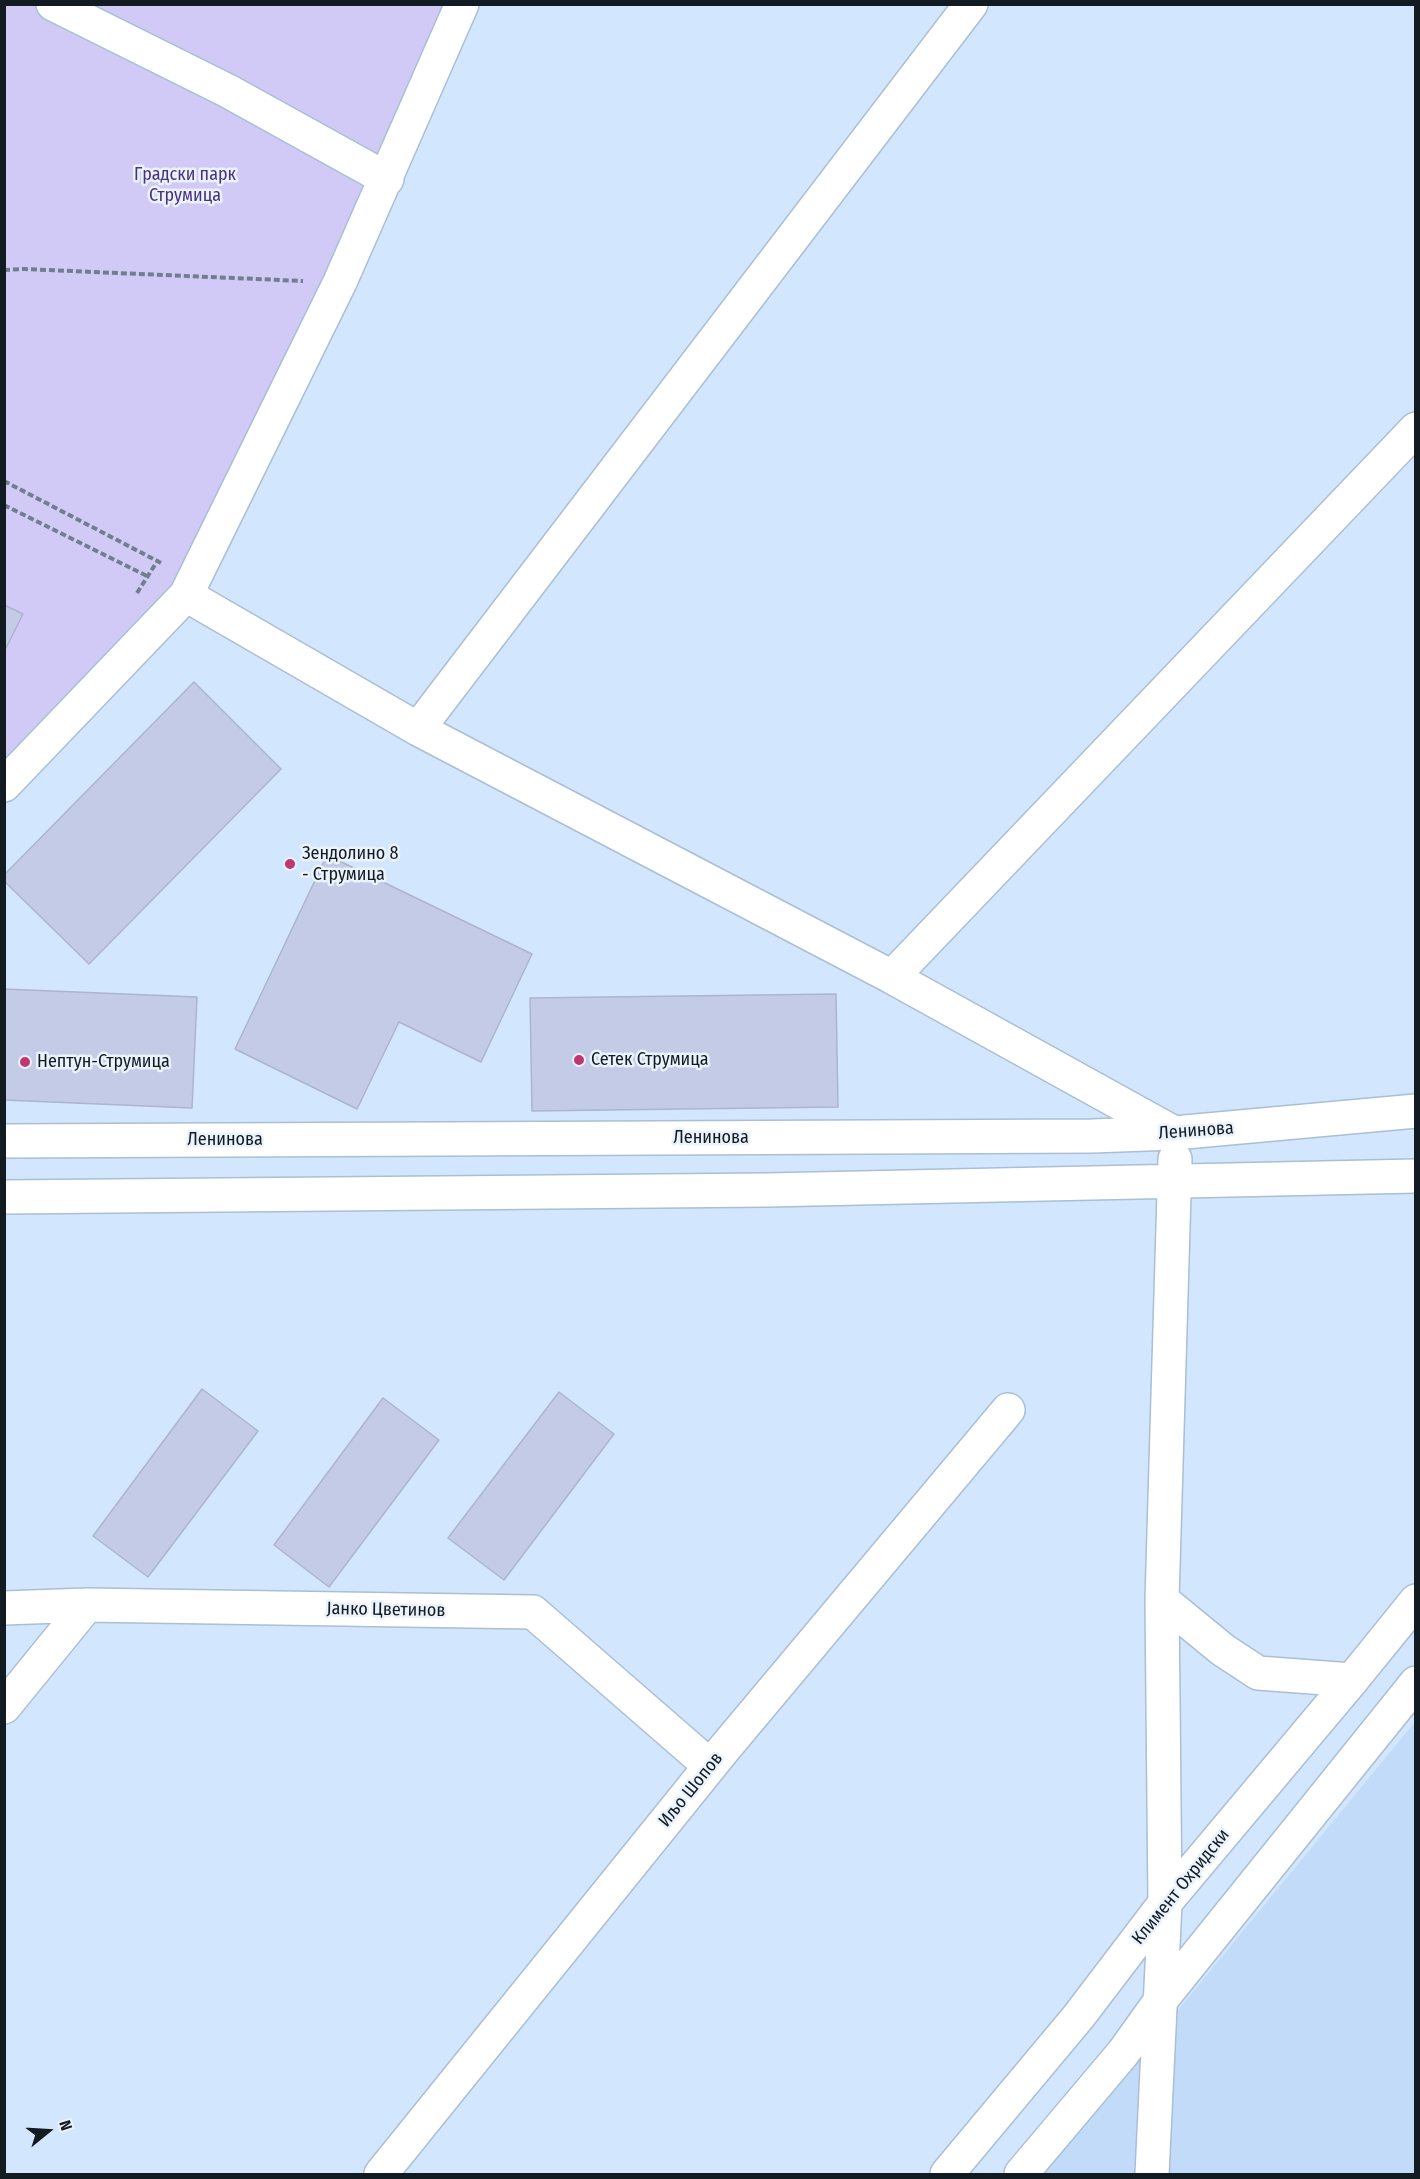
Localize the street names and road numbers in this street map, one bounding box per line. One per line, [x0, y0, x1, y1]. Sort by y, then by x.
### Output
street label: Ленинова [1158, 1118, 1234, 1144]
street label: Ленинова [673, 1127, 749, 1149]
street label: Ленинова [187, 1129, 263, 1151]
street label: Јанко Цветинов [326, 1598, 446, 1622]
street label: Иљо Шопов [654, 1748, 728, 1832]
street label: Климент Охридски [1128, 1825, 1234, 1949]

